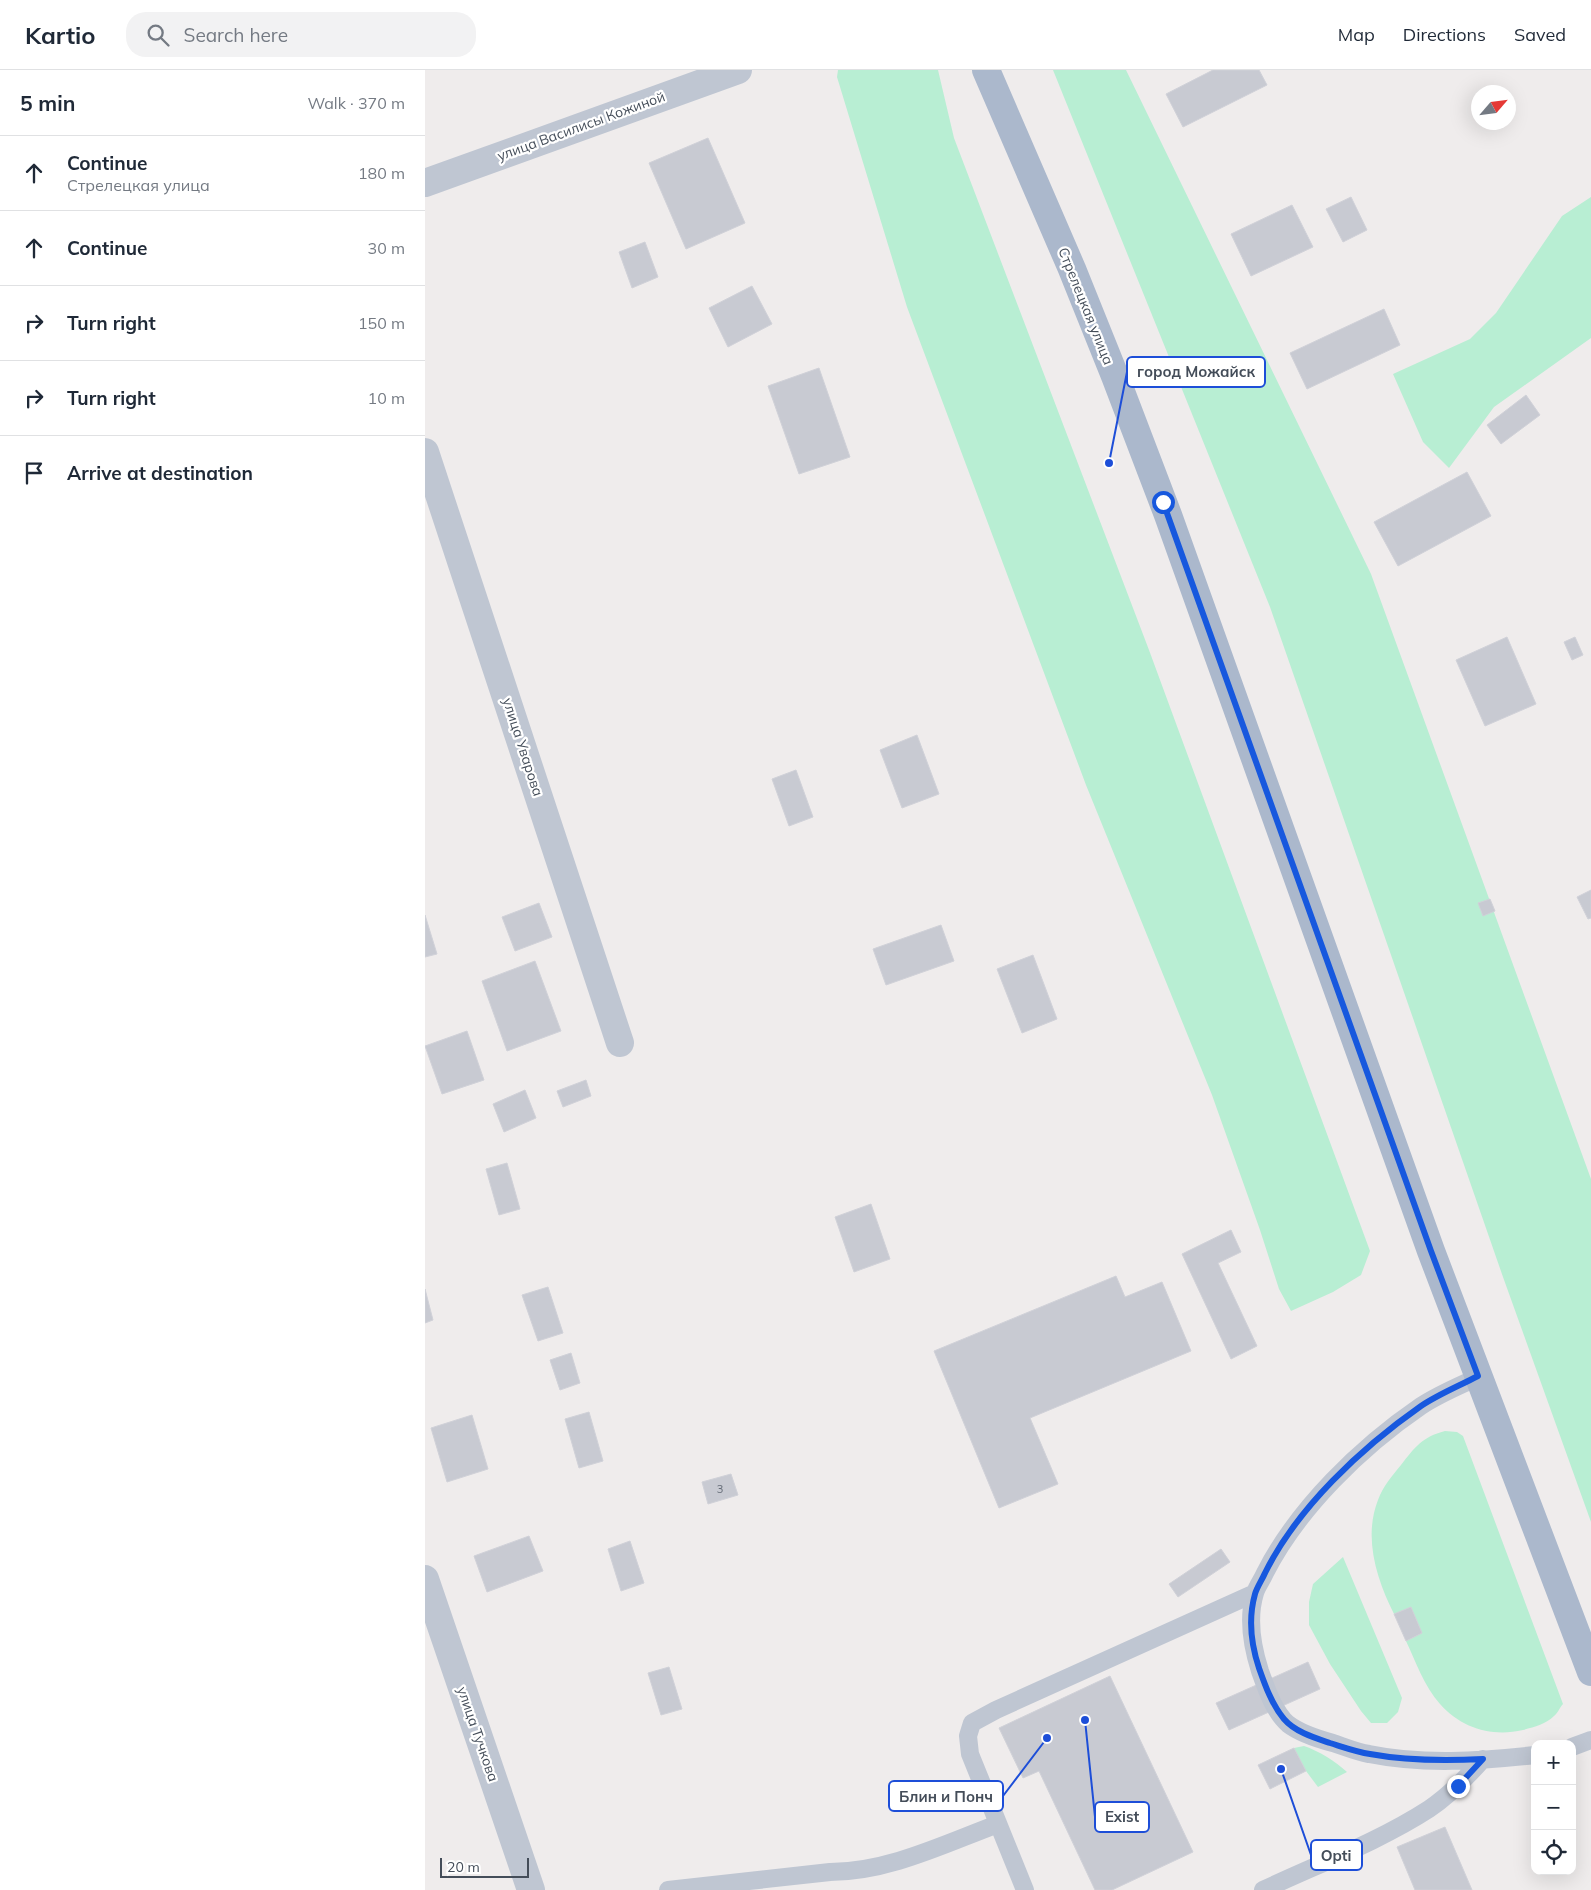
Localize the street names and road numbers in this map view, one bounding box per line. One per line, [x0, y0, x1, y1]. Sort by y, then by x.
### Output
street label: улица Василисы Кожиной [495, 87, 667, 165]
street label: Стрелецкая улица [1054, 245, 1118, 367]
street label: улица Уварова [499, 696, 547, 798]
street label: улица Тучкова [453, 1684, 503, 1784]

